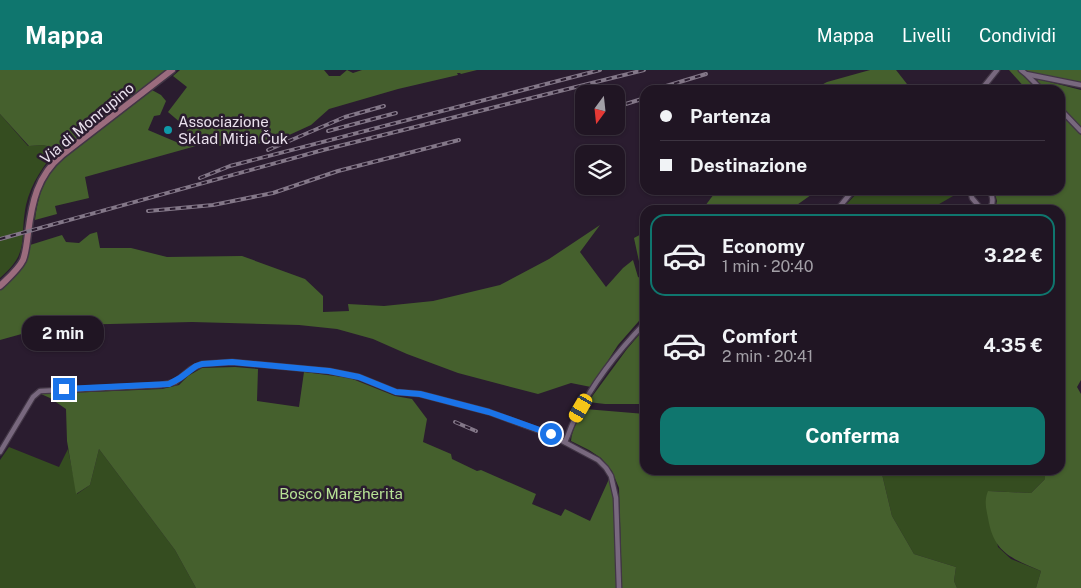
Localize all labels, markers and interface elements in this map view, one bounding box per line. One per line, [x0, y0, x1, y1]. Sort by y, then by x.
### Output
text: Mappa [25, 21, 103, 49]
text: Mappa [817, 25, 874, 46]
text: Livelli [902, 25, 951, 46]
text: Condividi [979, 25, 1056, 46]
street label: Via di Monrupino [37, 79, 137, 167]
north arrow [575, 85, 625, 135]
map controls [575, 85, 625, 195]
text: Partenza [690, 105, 771, 127]
place label: Associazione Sklad Mitja Čuk [178, 113, 288, 147]
marker: Associazione Sklad Mitja Čuk [162, 124, 174, 136]
button: layers [575, 145, 625, 195]
text: Destinazione [690, 154, 807, 176]
icon: car [662, 233, 707, 278]
text: Economy [722, 235, 805, 257]
text: 3.22 € [984, 244, 1043, 266]
text: 1 min · 20:40 [722, 257, 814, 276]
callout: 2 min [23, 316, 105, 352]
icon: car [662, 323, 707, 368]
text: 2 min [42, 324, 84, 343]
text: Comfort [722, 325, 798, 347]
text: 4.35 € [983, 334, 1043, 356]
text: 2 min · 20:41 [722, 347, 813, 366]
route end [53, 378, 75, 400]
car [567, 391, 594, 425]
button: Conferma [660, 407, 1045, 465]
route start [540, 423, 562, 445]
park label: Bosco Margherita [279, 485, 403, 502]

